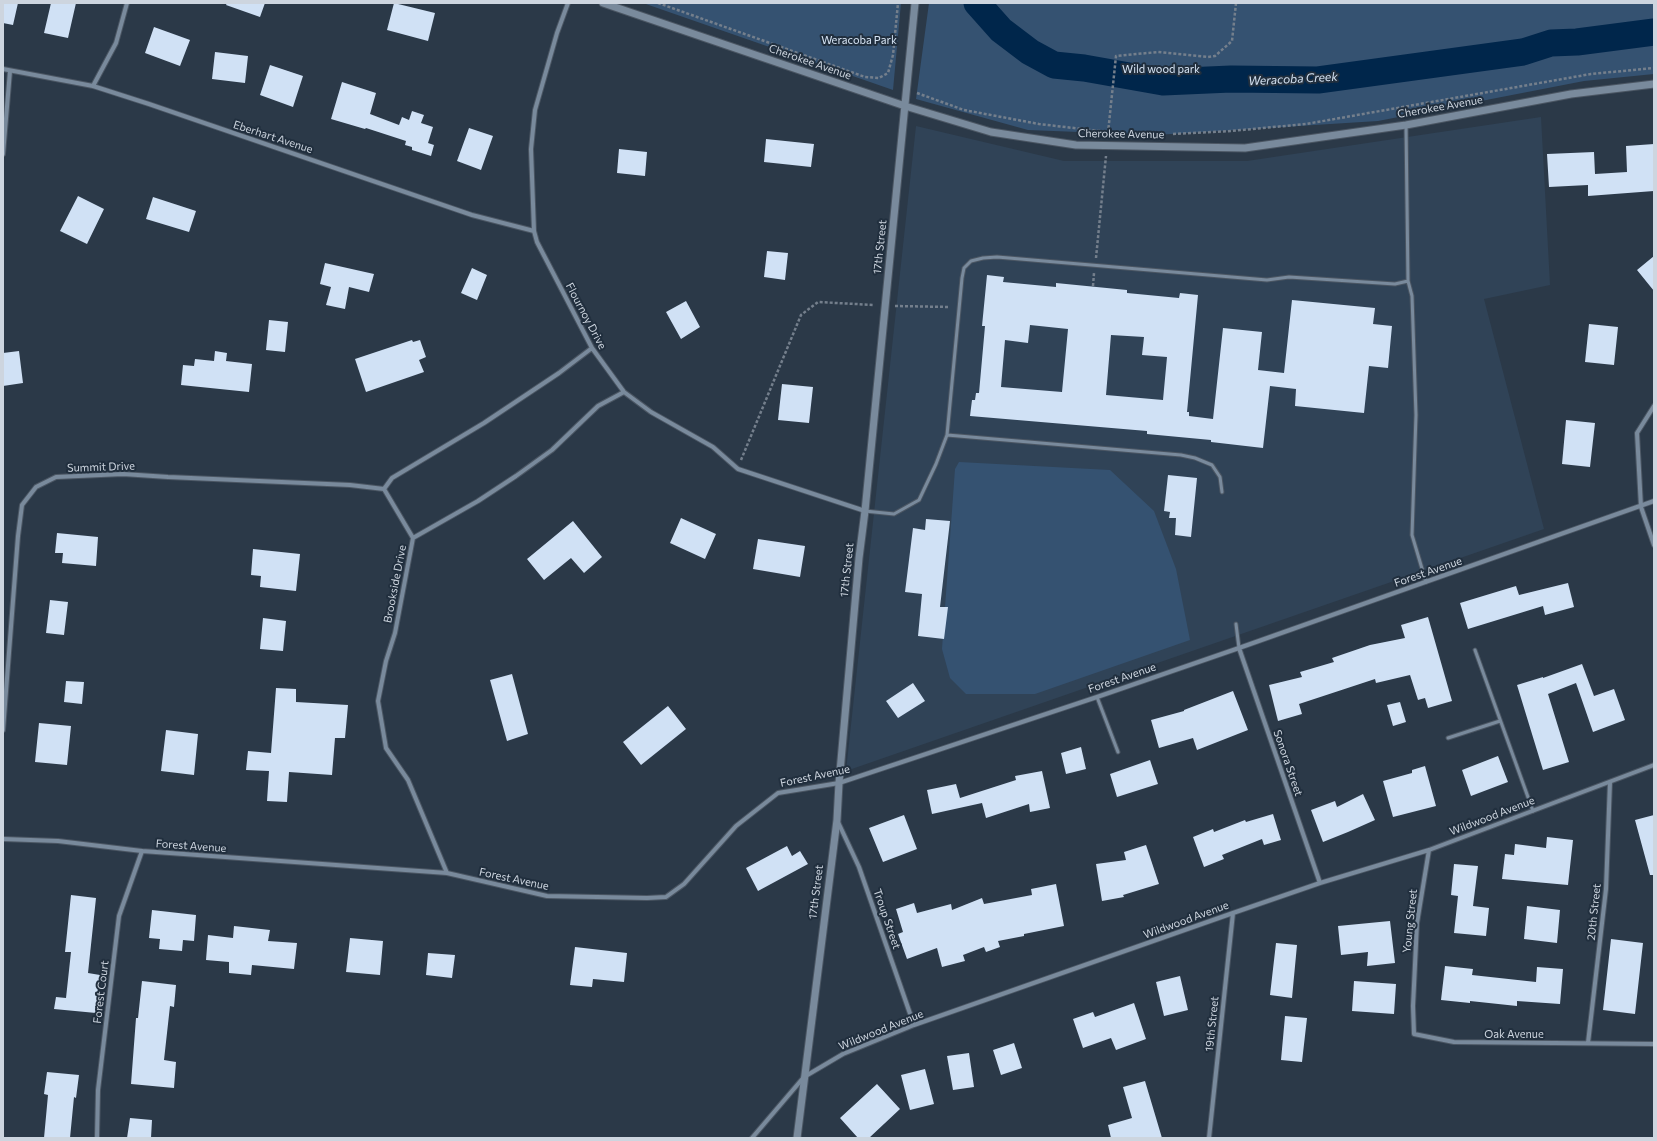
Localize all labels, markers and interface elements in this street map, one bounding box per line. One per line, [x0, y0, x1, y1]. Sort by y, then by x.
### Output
park label: Weracoba Park [821, 33, 897, 47]
street label: Cherokee Avenue [767, 42, 853, 82]
park label: Wild wood park [1122, 62, 1200, 76]
water label: Weracoba Creek [1248, 69, 1338, 89]
street label: Cherokee Avenue [1396, 93, 1484, 121]
street label: Eberhart Avenue [232, 118, 314, 156]
street label: Cherokee Avenue [1078, 127, 1164, 141]
street label: 17th Street [871, 219, 889, 275]
street label: Flournoy Drive [563, 281, 609, 351]
street label: Summit Drive [67, 459, 135, 475]
street label: 17th Street [838, 542, 856, 598]
street label: Brookside Drive [381, 544, 409, 624]
street label: Forest Avenue [1392, 554, 1464, 590]
street label: Forest Avenue [1086, 660, 1158, 696]
street label: Sonora Street [1271, 728, 1305, 798]
street label: Forest Avenue [779, 762, 851, 790]
street label: Wildwood Avenue [1448, 794, 1536, 838]
street label: Forest Avenue [155, 837, 227, 855]
street label: 17th Street [806, 864, 826, 920]
street label: Forest Avenue [478, 865, 550, 893]
street label: 20th Street [1584, 883, 1604, 941]
street label: Troup Street [871, 887, 903, 951]
street label: Young Street [1400, 888, 1420, 954]
street label: Wildwood Avenue [1141, 898, 1231, 942]
street label: Forest Court [91, 960, 111, 1024]
street label: 19th Street [1203, 996, 1221, 1052]
street label: Wildwood Avenue [837, 1007, 925, 1053]
street label: Oak Avenue [1484, 1027, 1544, 1041]

